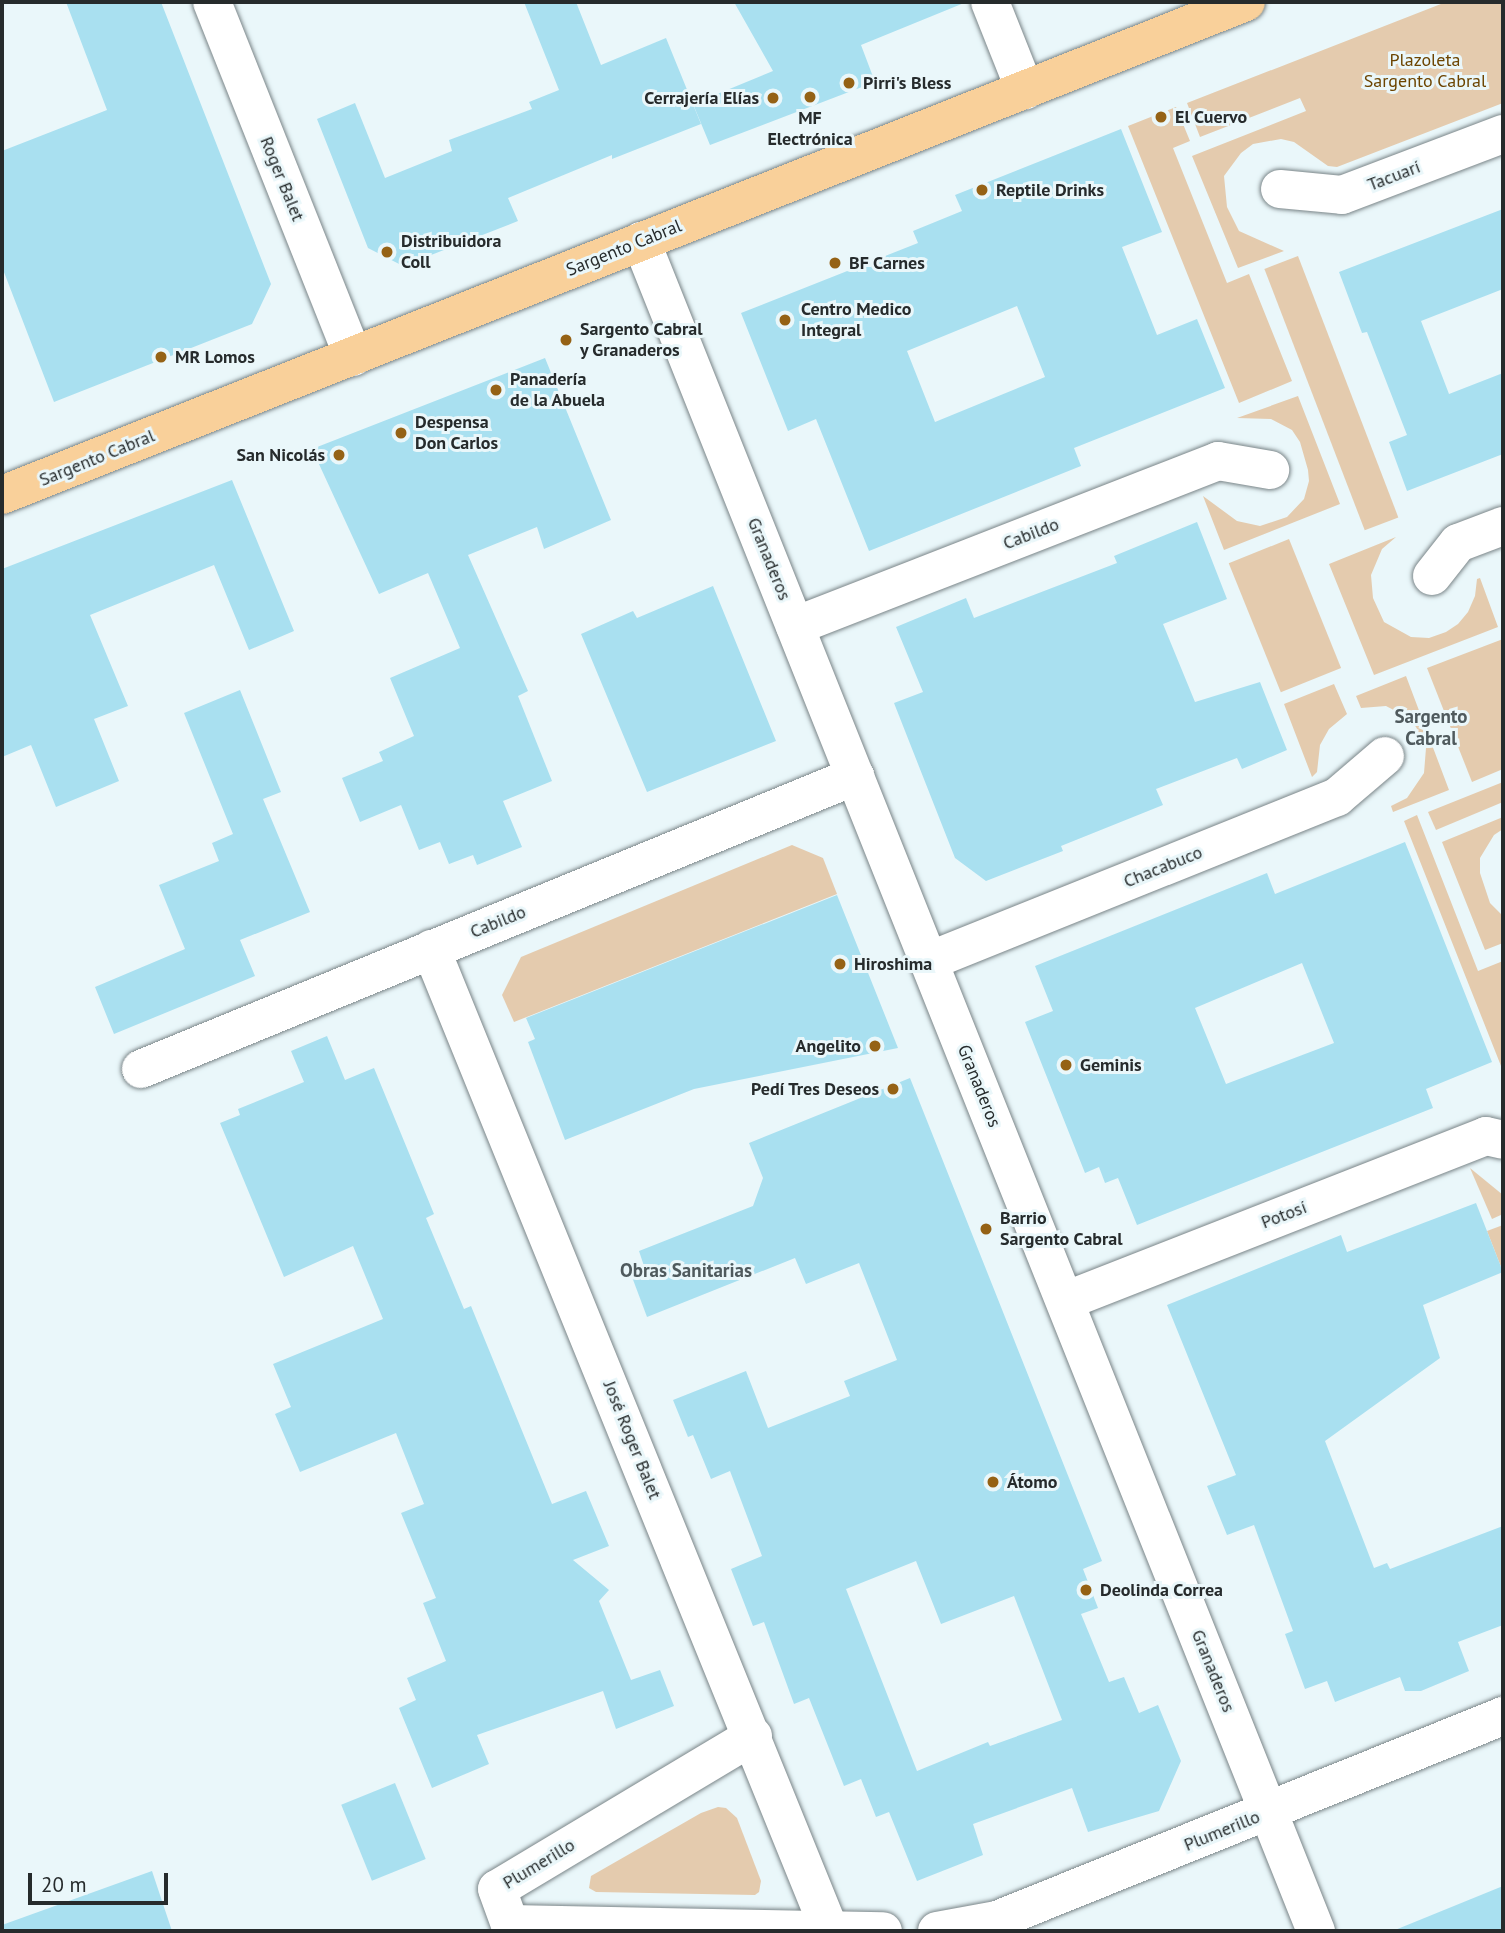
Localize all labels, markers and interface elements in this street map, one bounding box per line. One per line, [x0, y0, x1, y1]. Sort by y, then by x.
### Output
park label: Plazoleta Sargento Cabral [1364, 50, 1486, 92]
place label: Pirri's Bless [863, 72, 951, 94]
marker: Pirri's Bless [841, 75, 857, 91]
place label: Cerrajería Elías [644, 87, 759, 109]
marker: MF Electrónica [802, 89, 818, 105]
marker: Cerrajería Elías [765, 90, 781, 106]
place label: El Cuervo [1175, 106, 1247, 128]
place label: MF Electrónica [767, 108, 853, 150]
marker: El Cuervo [1153, 109, 1169, 125]
street label: Roger Balet [255, 134, 309, 224]
street label: Tacuarí [1365, 156, 1423, 196]
place label: Reptile Drinks [996, 179, 1104, 201]
marker: Reptile Drinks [974, 182, 990, 198]
street label: Sargento Cabral [563, 215, 685, 281]
place label: Distribuidora Coll [401, 231, 501, 274]
marker: Distribuidora Coll [379, 244, 395, 260]
place label: BF Carnes [849, 252, 925, 274]
marker: BF Carnes [827, 255, 843, 271]
place label: Centro Medico Integral [801, 299, 911, 342]
marker: Centro Medico Integral [775, 310, 795, 330]
place label: Sargento Cabral y Granaderos [580, 319, 703, 362]
marker: Sargento Cabral y Granaderos [558, 332, 574, 348]
place label: MR Lomos [175, 346, 255, 368]
marker: MR Lomos [153, 349, 169, 365]
place label: Panadería de la Abuela [510, 369, 606, 412]
marker: Panadería de la Abuela [488, 382, 504, 398]
place label: Despensa Don Carlos [415, 412, 498, 454]
street label: Sargento Cabral [36, 425, 158, 491]
marker: Despensa Don Carlos [393, 425, 409, 441]
place label: San Nicolás [237, 444, 325, 466]
marker: San Nicolás [331, 447, 347, 463]
street label: Cabildo [1000, 514, 1062, 554]
street label: Granaderos [743, 515, 795, 603]
district label: Sargento Cabral [1394, 706, 1468, 750]
street label: Chacabuco [1121, 841, 1205, 893]
street label: Cabildo [467, 901, 529, 943]
place label: Hiroshima [854, 953, 932, 975]
marker: Hiroshima [832, 956, 848, 972]
place label: Angelito [796, 1035, 861, 1057]
marker: Angelito [867, 1038, 883, 1054]
street label: Granaderos [953, 1042, 1005, 1130]
place label: Geminis [1080, 1054, 1142, 1076]
marker: Geminis [1058, 1057, 1074, 1073]
place label: Pedí Tres Deseos [750, 1078, 879, 1100]
marker: Pedí Tres Deseos [885, 1081, 901, 1097]
street label: Potosí [1258, 1196, 1310, 1234]
place label: Barrio Sargento Cabral [1000, 1208, 1123, 1250]
marker: Barrio Sargento Cabral [978, 1221, 994, 1237]
district label: Obras Sanitarias [620, 1260, 752, 1282]
street label: José Roger Balet [598, 1378, 666, 1502]
place label: Átomo [1007, 1471, 1057, 1493]
marker: Átomo [985, 1474, 1001, 1490]
place label: Deolinda Correa [1100, 1579, 1223, 1601]
marker: Deolinda Correa [1078, 1582, 1094, 1598]
street label: Granaderos [1187, 1627, 1239, 1715]
street label: Plumerillo [1181, 1806, 1263, 1856]
street label: Plumerillo [499, 1834, 579, 1894]
scale bar [32, 1860, 172, 1904]
text: 20 m [41, 1871, 87, 1898]

